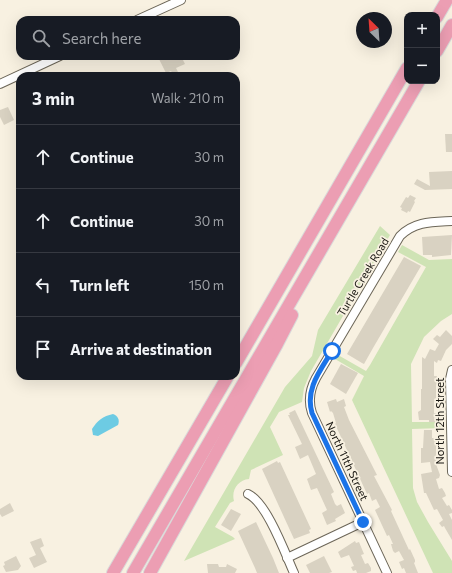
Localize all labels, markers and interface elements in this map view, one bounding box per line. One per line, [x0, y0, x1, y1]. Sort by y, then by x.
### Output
north arrow [356, 12, 392, 48]
map controls [404, 12, 440, 84]
button: + [404, 12, 440, 48]
search box [16, 16, 240, 60]
icon: search [30, 27, 52, 49]
text: Search here [62, 29, 141, 47]
button: − [404, 48, 440, 84]
text: 3 min [32, 88, 75, 109]
text: Walk · 210 m [151, 90, 224, 106]
icon: ahead [32, 146, 54, 168]
text: Continue [70, 148, 134, 166]
text: 30 m [194, 149, 224, 165]
icon: ahead [32, 210, 54, 232]
text: Continue [70, 212, 134, 230]
text: 30 m [194, 213, 224, 229]
street label: Turtle Creek Road [334, 235, 391, 318]
icon: left [32, 274, 54, 296]
text: Turn left [70, 276, 129, 294]
text: 150 m [189, 277, 224, 293]
icon: arrive [32, 338, 54, 360]
text: Arrive at destination [70, 340, 212, 358]
route start [323, 342, 341, 360]
street label: North 12th Street [433, 377, 446, 465]
street label: North 11th Street [323, 419, 372, 503]
route end [354, 513, 372, 531]

